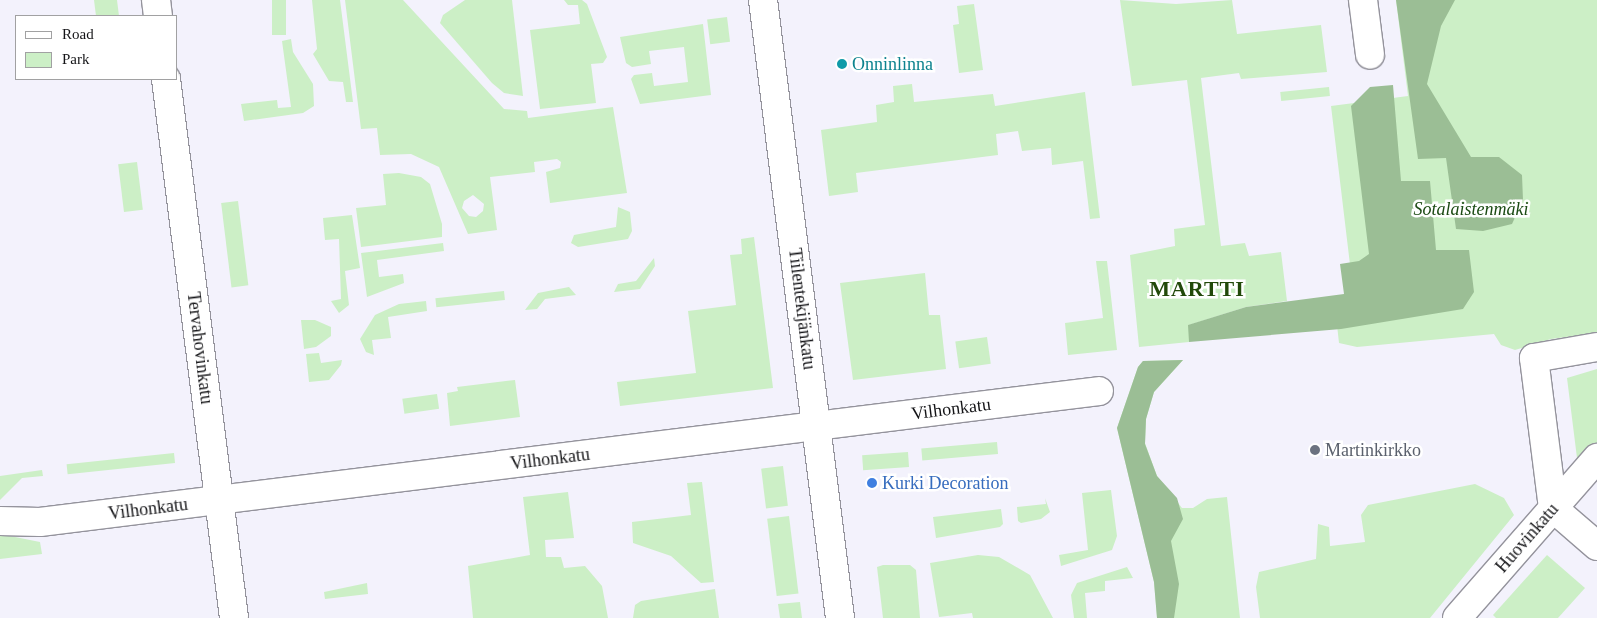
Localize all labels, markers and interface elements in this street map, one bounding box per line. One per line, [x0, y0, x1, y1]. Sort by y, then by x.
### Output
legend [15, 15, 178, 80]
text: Road [62, 26, 94, 42]
text: Park [62, 51, 90, 67]
place label: Onninlinna [852, 53, 933, 75]
marker: Onninlinna [836, 58, 848, 70]
park label: Sotalaistenmäki [1414, 198, 1528, 220]
street label: Tiilentekijänkatu [784, 247, 820, 371]
district label: MARTTI [1148, 276, 1246, 302]
street label: Tervahovinkatu [182, 291, 218, 405]
street label: Vilhonkatu [910, 393, 992, 425]
place label: Martinkirkko [1325, 439, 1421, 461]
street label: Vilhonkatu [509, 443, 591, 475]
marker: Martinkirkko [1309, 444, 1321, 456]
place label: Kurki Decoration [882, 472, 1008, 494]
marker: Kurki Decoration [866, 477, 878, 489]
street label: Vilhonkatu [107, 493, 189, 525]
street label: Huovinkatu [1491, 499, 1563, 577]

